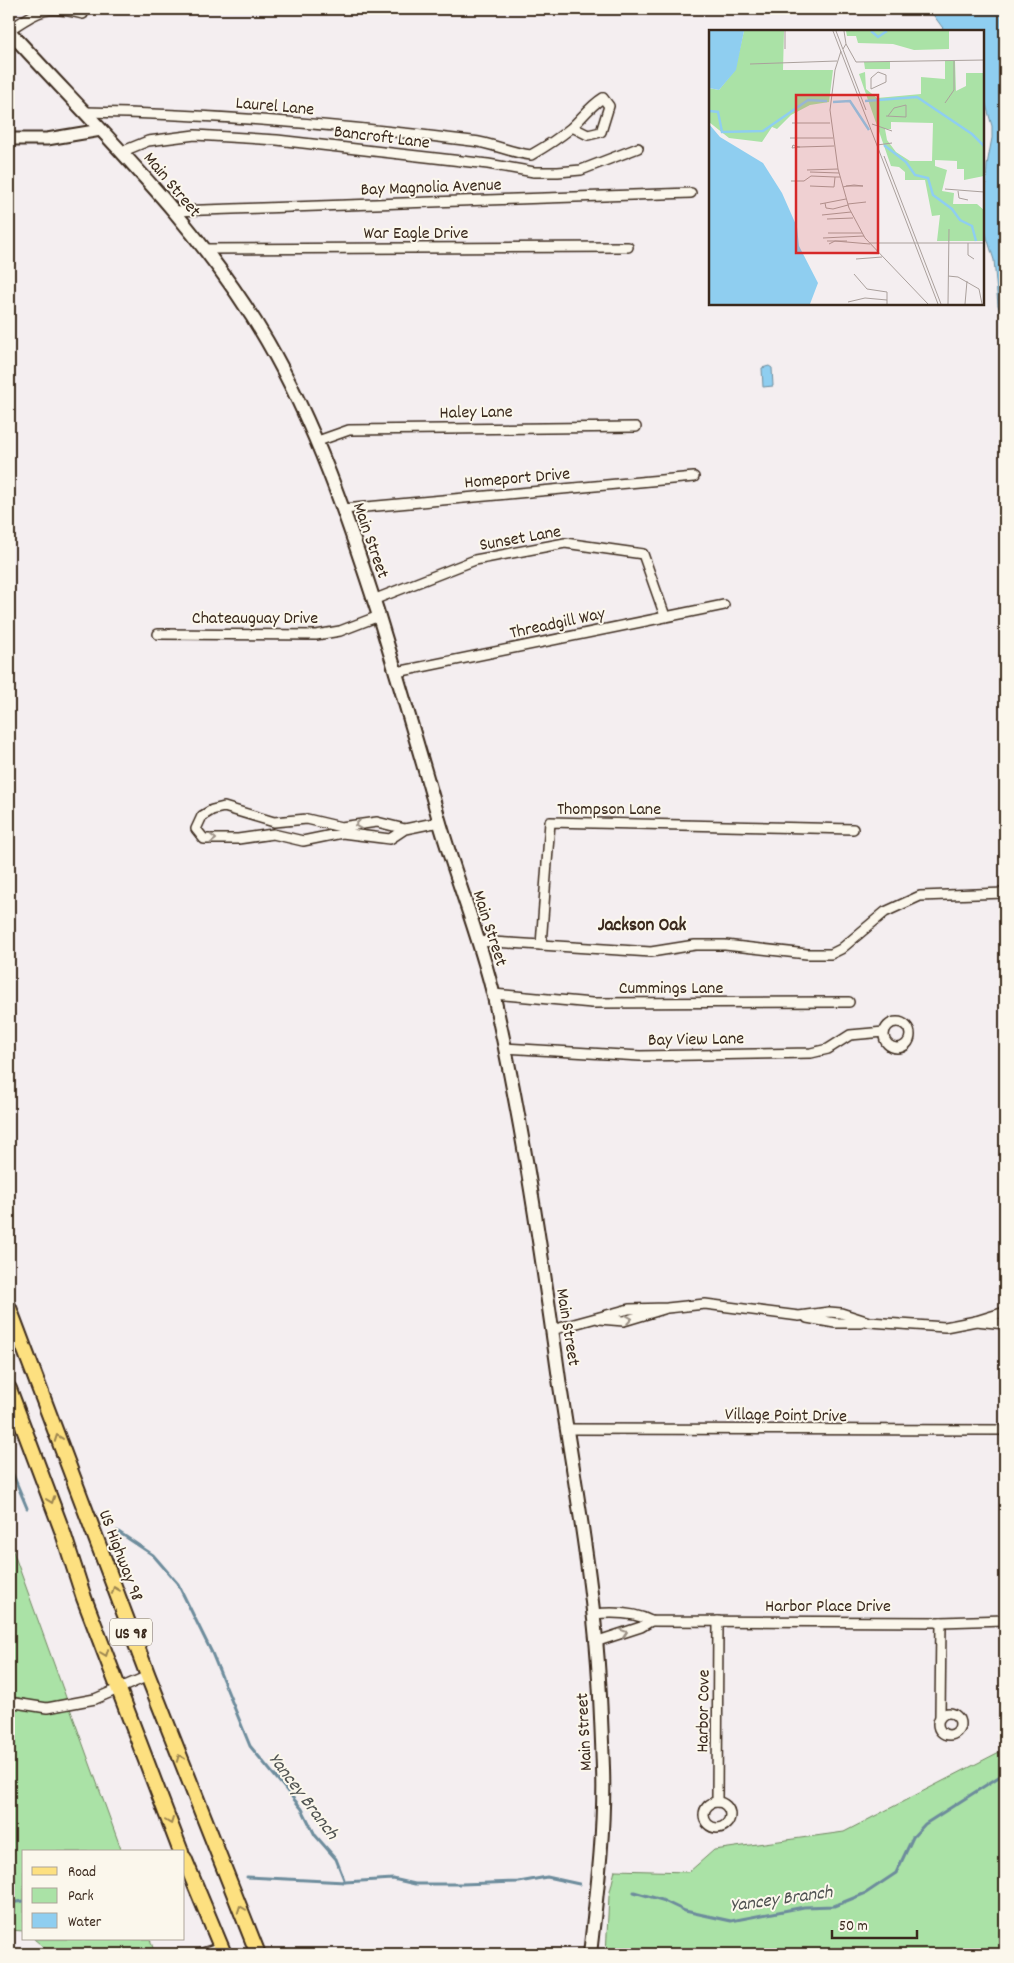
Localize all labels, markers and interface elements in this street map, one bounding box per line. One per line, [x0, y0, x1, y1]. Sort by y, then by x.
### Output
inset map [709, 30, 984, 305]
street label: Laurel Lane [235, 92, 315, 123]
street label: Bancroft Lane [332, 120, 431, 157]
street label: Main Street [136, 148, 206, 224]
street label: Bay Magnolia Avenue [360, 174, 502, 203]
street label: War Eagle Drive [363, 222, 469, 247]
street label: Haley Lane [439, 400, 513, 427]
street label: Homeport Drive [463, 462, 571, 497]
street label: Main Street [345, 500, 394, 582]
street label: Sunset Lane [478, 520, 563, 559]
street label: Threadgill Way [508, 602, 608, 647]
street label: Chateauguay Drive [192, 607, 318, 632]
street label: Thompson Lane [557, 798, 661, 823]
one-way arrow [354, 819, 362, 829]
one-way arrow [209, 834, 217, 844]
street label: Main Street [465, 888, 513, 970]
district label: Jackson Oak [598, 913, 686, 940]
street label: Cummings Lane [619, 977, 723, 1002]
street label: Bay View Lane [648, 1027, 744, 1054]
street label: Main Street [548, 1287, 585, 1368]
one-way arrow [625, 1314, 633, 1325]
street label: Village Point Drive [725, 1403, 847, 1430]
one-way arrow [53, 1434, 64, 1443]
one-way arrow [45, 1495, 55, 1504]
street label: US Highway 98 [91, 1506, 149, 1605]
one-way arrow [111, 1586, 121, 1595]
street label: Harbor Place Drive [765, 1595, 891, 1620]
road number: US 98 [110, 1618, 152, 1645]
one-way arrow [619, 1629, 628, 1639]
one-way arrow [99, 1648, 110, 1657]
street label: Harbor Cove [691, 1669, 718, 1753]
street label: Main Street [571, 1692, 600, 1772]
water label: Yancey Branch [260, 1748, 345, 1847]
one-way arrow [176, 1754, 186, 1763]
one-way arrow [164, 1816, 174, 1825]
legend [22, 1850, 185, 1940]
text: Road [68, 1862, 96, 1884]
water label: Yancey Branch [729, 1880, 836, 1921]
text: Park [68, 1886, 94, 1908]
one-way arrow [237, 1905, 247, 1914]
scale bar [832, 1908, 916, 1940]
text: Water [68, 1912, 102, 1934]
text: 50 m [839, 1916, 868, 1938]

